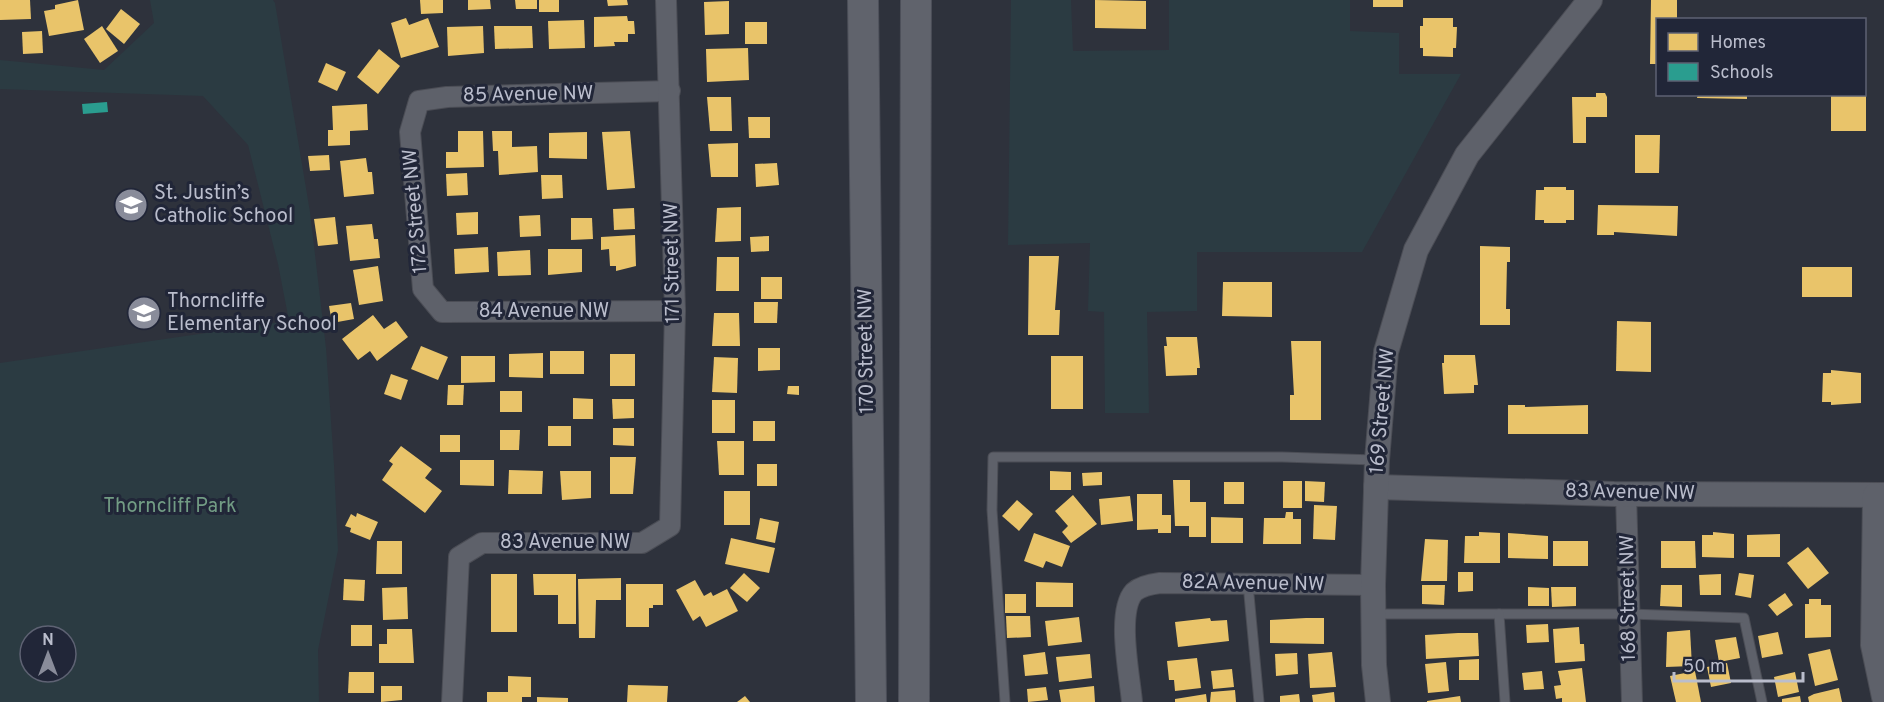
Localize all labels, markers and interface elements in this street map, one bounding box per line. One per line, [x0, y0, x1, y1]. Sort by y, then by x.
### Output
legend [1656, 18, 1866, 96]
text: Homes [1710, 32, 1766, 55]
text: Schools [1710, 62, 1773, 85]
street label: 85 Avenue NW [462, 81, 594, 109]
street label: 172 Street NW [398, 148, 434, 274]
place label: St. Justin’s Catholic School [154, 181, 293, 230]
school or university icon: St. Justin’s Catholic School [113, 187, 149, 223]
street label: 171 Street NW [659, 202, 687, 324]
street label: 170 Street NW [853, 288, 881, 414]
place label: Thorncliffe Elementary School [167, 289, 337, 338]
school or university icon: Thorncliffe Elementary School [126, 295, 162, 331]
street label: 84 Avenue NW [479, 299, 609, 325]
street label: 169 Street NW [1365, 347, 1401, 475]
street label: 83 Avenue NW [1565, 479, 1695, 507]
park label: Thorncliff Park [103, 494, 237, 520]
street label: 83 Avenue NW [500, 530, 630, 556]
street label: 168 Street NW [1615, 534, 1643, 662]
street label: 82A Avenue NW [1181, 570, 1325, 598]
north arrow [18, 624, 78, 684]
text: N [42, 631, 54, 651]
scale bar [1674, 645, 1803, 683]
text: 50 m [1683, 656, 1725, 679]

